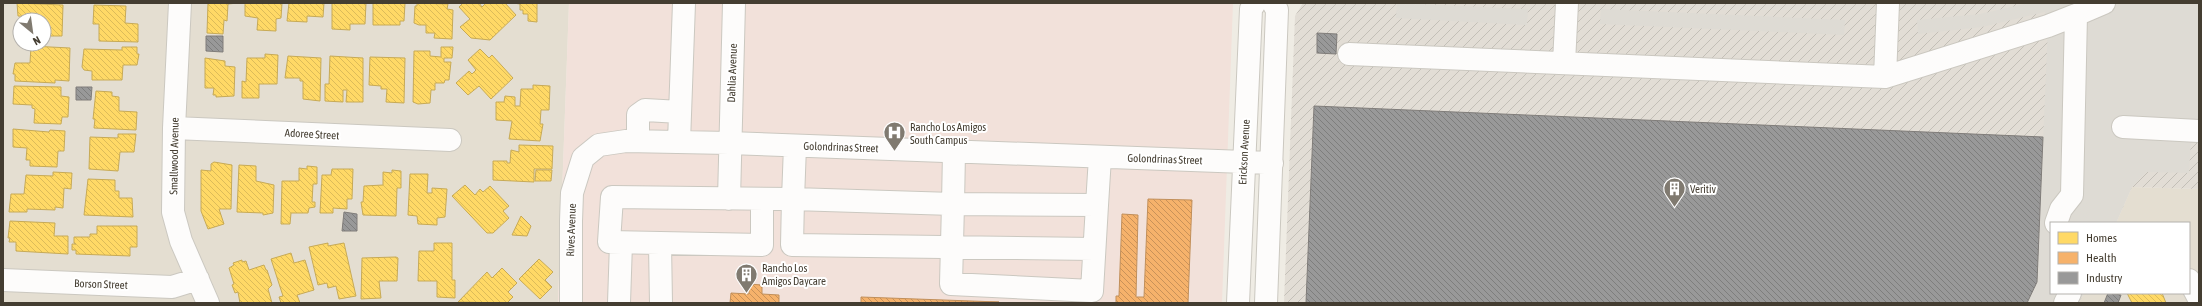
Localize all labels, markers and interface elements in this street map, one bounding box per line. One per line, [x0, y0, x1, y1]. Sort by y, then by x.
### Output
north arrow [12, 12, 52, 52]
text: N [31, 34, 43, 48]
street label: Dahlia Avenue [725, 43, 739, 103]
street label: Smallwood Avenue [167, 117, 181, 195]
street label: Erickson Avenue [1236, 119, 1252, 185]
hospital icon: Rancho Los Amigos South Campus [882, 120, 908, 153]
place label: Rancho Los Amigos South Campus [910, 121, 986, 146]
street label: Adoree Street [284, 127, 340, 141]
street label: Golondrinas Street [803, 140, 879, 154]
street label: Golondrinas Street [1127, 152, 1203, 166]
building icon: Veritiv [1662, 176, 1688, 209]
place label: Veritiv [1690, 183, 1717, 195]
street label: Rives Avenue [564, 203, 578, 257]
legend [2050, 222, 2190, 294]
text: Homes [2086, 231, 2117, 245]
text: Health [2086, 251, 2116, 265]
building icon: Rancho Los Amigos Daycare [733, 261, 759, 294]
place label: Rancho Los Amigos Daycare [762, 262, 826, 287]
text: Industry [2086, 271, 2123, 285]
street label: Borson Street [74, 277, 128, 291]

